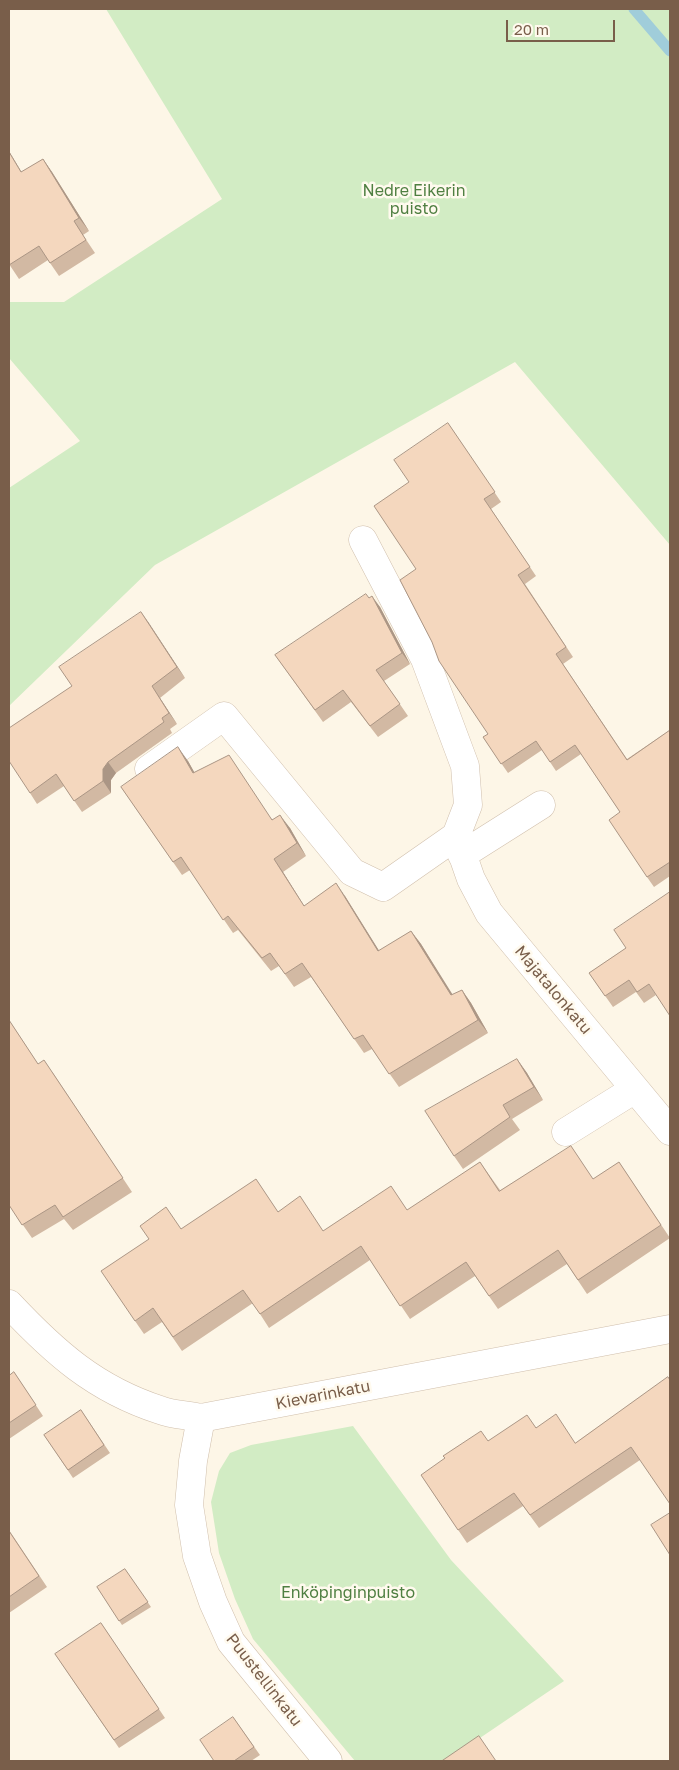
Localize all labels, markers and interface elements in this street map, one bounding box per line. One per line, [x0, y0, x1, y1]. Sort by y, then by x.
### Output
scale bar [509, 10, 618, 42]
text: 20 m [514, 20, 549, 38]
park label: Nedre Eikerin puisto [362, 181, 466, 219]
street label: Majatalonkatu [510, 942, 596, 1038]
street label: Kievarinkatu [274, 1376, 372, 1414]
park label: Enköpinginpuisto [281, 1583, 415, 1603]
street label: Puustellinkatu [222, 1630, 306, 1730]

